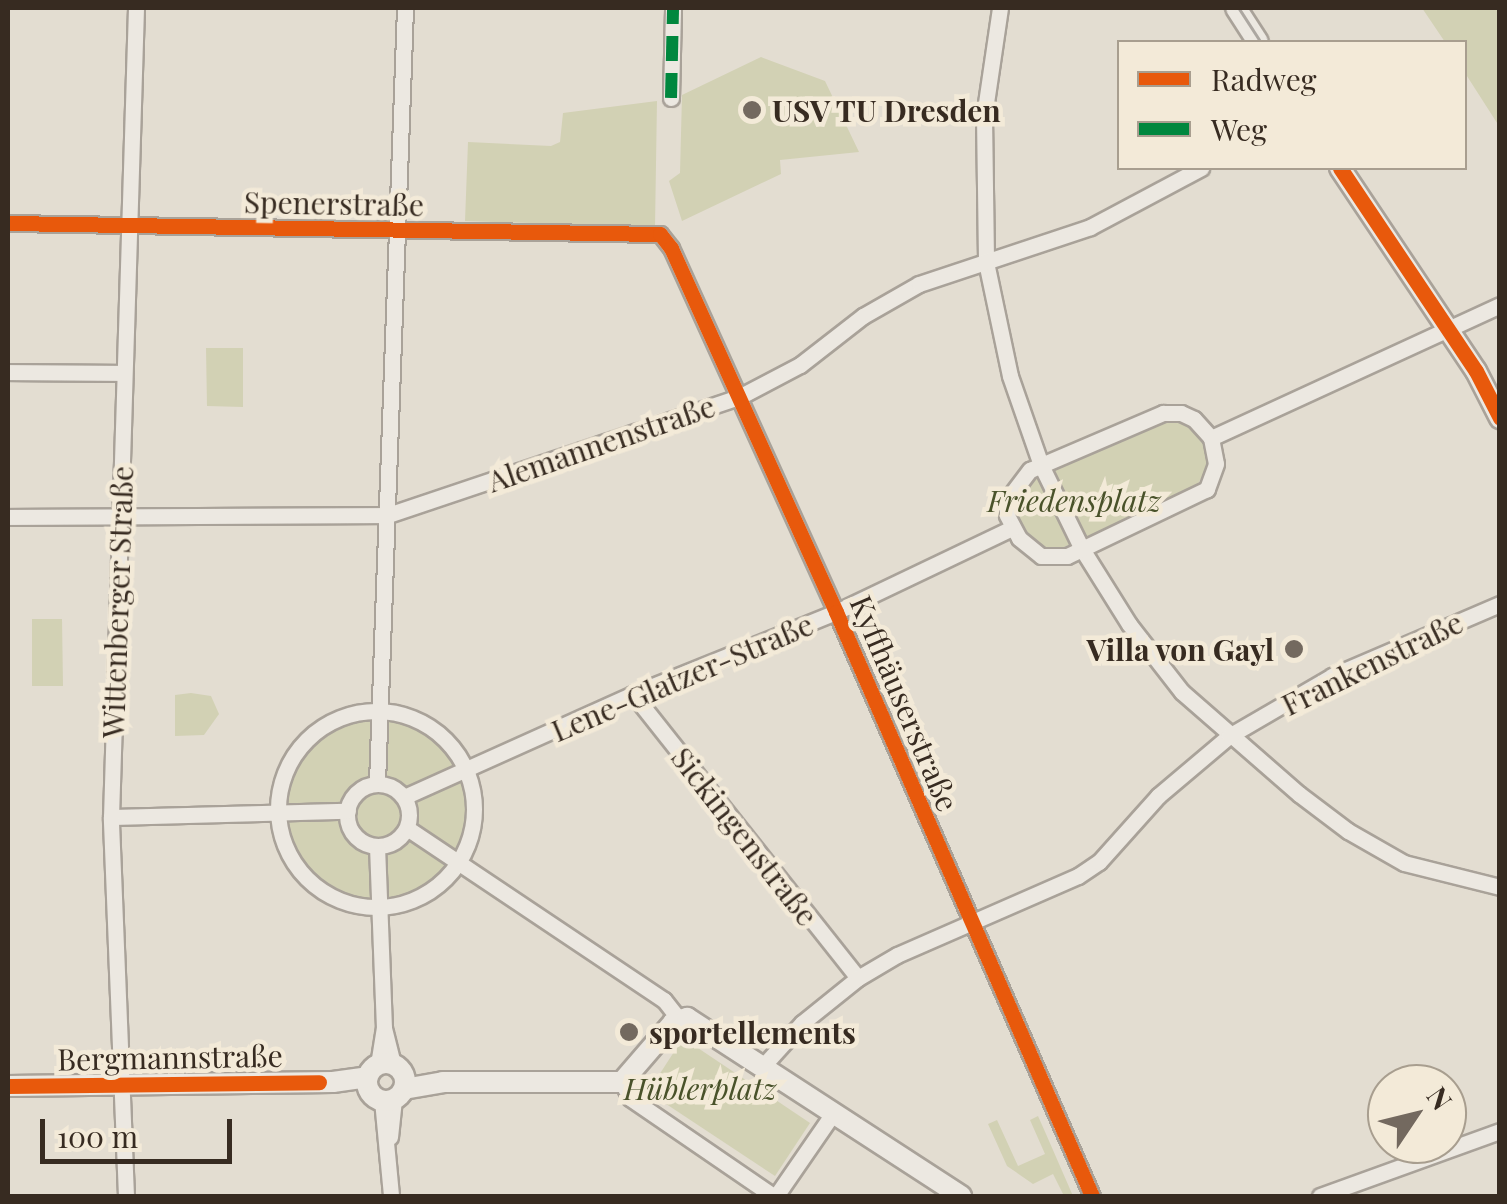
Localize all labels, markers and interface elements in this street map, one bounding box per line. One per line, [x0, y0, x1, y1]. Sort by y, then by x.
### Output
legend [1117, 40, 1467, 170]
text: Radweg [1211, 59, 1317, 99]
place label: USV TU Dresden [772, 92, 1002, 128]
marker: USV TU Dresden [741, 99, 763, 121]
text: Weg [1211, 109, 1267, 149]
street label: Spenerstraße [244, 183, 424, 223]
street label: Alemannenstraße [483, 387, 719, 499]
street label: Wittenberger Straße [94, 465, 140, 739]
park label: Friedensplatz [987, 482, 1161, 518]
street label: Kyffhäuserstraße [843, 590, 967, 816]
street label: Frankenstraße [1276, 604, 1468, 722]
street label: Lene-Glatzer-Straße [546, 606, 818, 748]
place label: Villa von Gayl [1086, 631, 1274, 667]
marker: Villa von Gayl [1283, 638, 1305, 660]
street label: Sickingenstraße [664, 740, 826, 932]
place label: sportellements [649, 1014, 856, 1050]
marker: sportellements [618, 1021, 640, 1043]
street label: Bergmannstraße [57, 1037, 283, 1077]
north arrow [1367, 1064, 1467, 1164]
park label: Hüblerplatz [624, 1070, 776, 1106]
text: N [1419, 1079, 1461, 1117]
scale bar [45, 1099, 238, 1161]
text: 100 m [57, 1116, 138, 1156]

